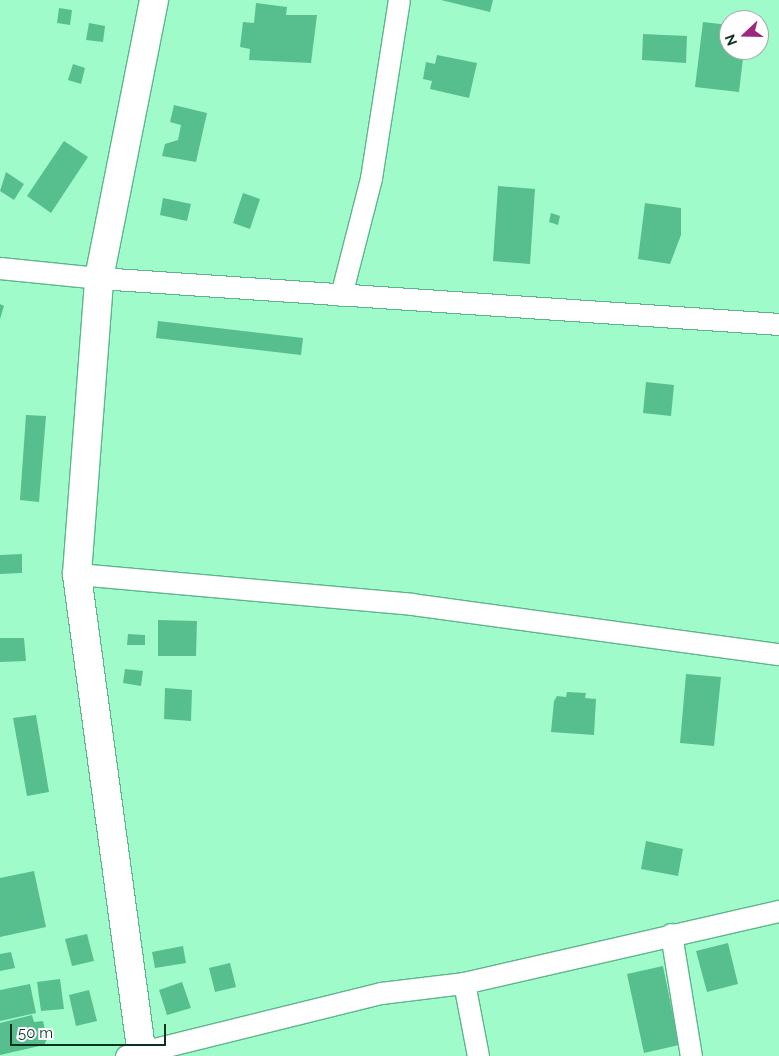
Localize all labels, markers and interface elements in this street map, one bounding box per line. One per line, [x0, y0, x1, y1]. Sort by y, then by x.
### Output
north arrow [719, 10, 769, 60]
text: N [722, 32, 740, 48]
scale bar [12, 1014, 169, 1046]
text: 50 m [18, 1024, 53, 1042]

